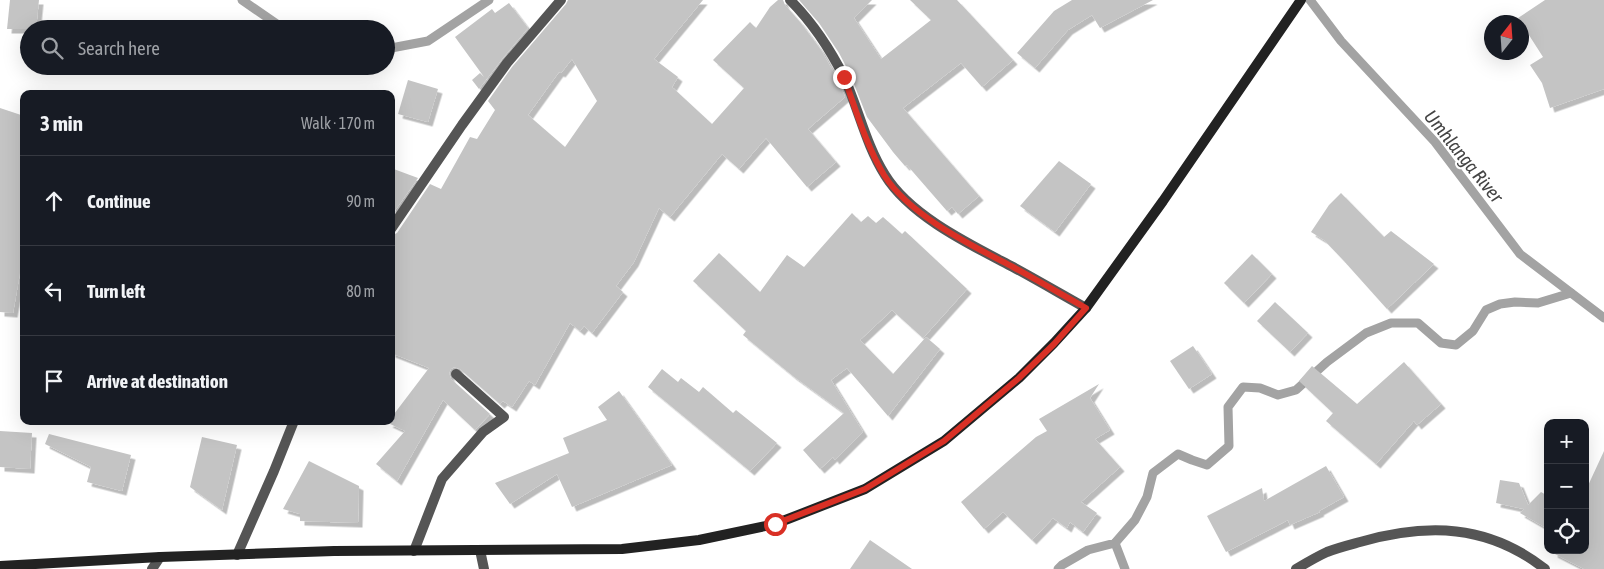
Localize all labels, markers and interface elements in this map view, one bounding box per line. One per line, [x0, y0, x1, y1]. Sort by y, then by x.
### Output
north arrow [1484, 15, 1529, 60]
search box [20, 20, 395, 75]
icon: search [38, 34, 66, 62]
text: Search here [78, 37, 160, 59]
route end [833, 66, 856, 89]
water label: Umhlanga River [1420, 105, 1509, 208]
text: 3 min [40, 111, 83, 135]
text: Walk · 170 m [301, 114, 375, 132]
icon: ahead [40, 187, 68, 215]
text: Continue [87, 190, 151, 212]
text: 90 m [346, 192, 375, 210]
icon: left [40, 277, 68, 305]
text: Turn left [87, 280, 145, 302]
text: 80 m [346, 282, 375, 300]
icon: arrive [40, 367, 68, 395]
text: Arrive at destination [87, 370, 228, 392]
map controls [1544, 419, 1589, 554]
button: + [1544, 419, 1589, 464]
button: − [1544, 464, 1589, 509]
button: locate [1544, 509, 1589, 554]
route start [764, 513, 787, 536]

